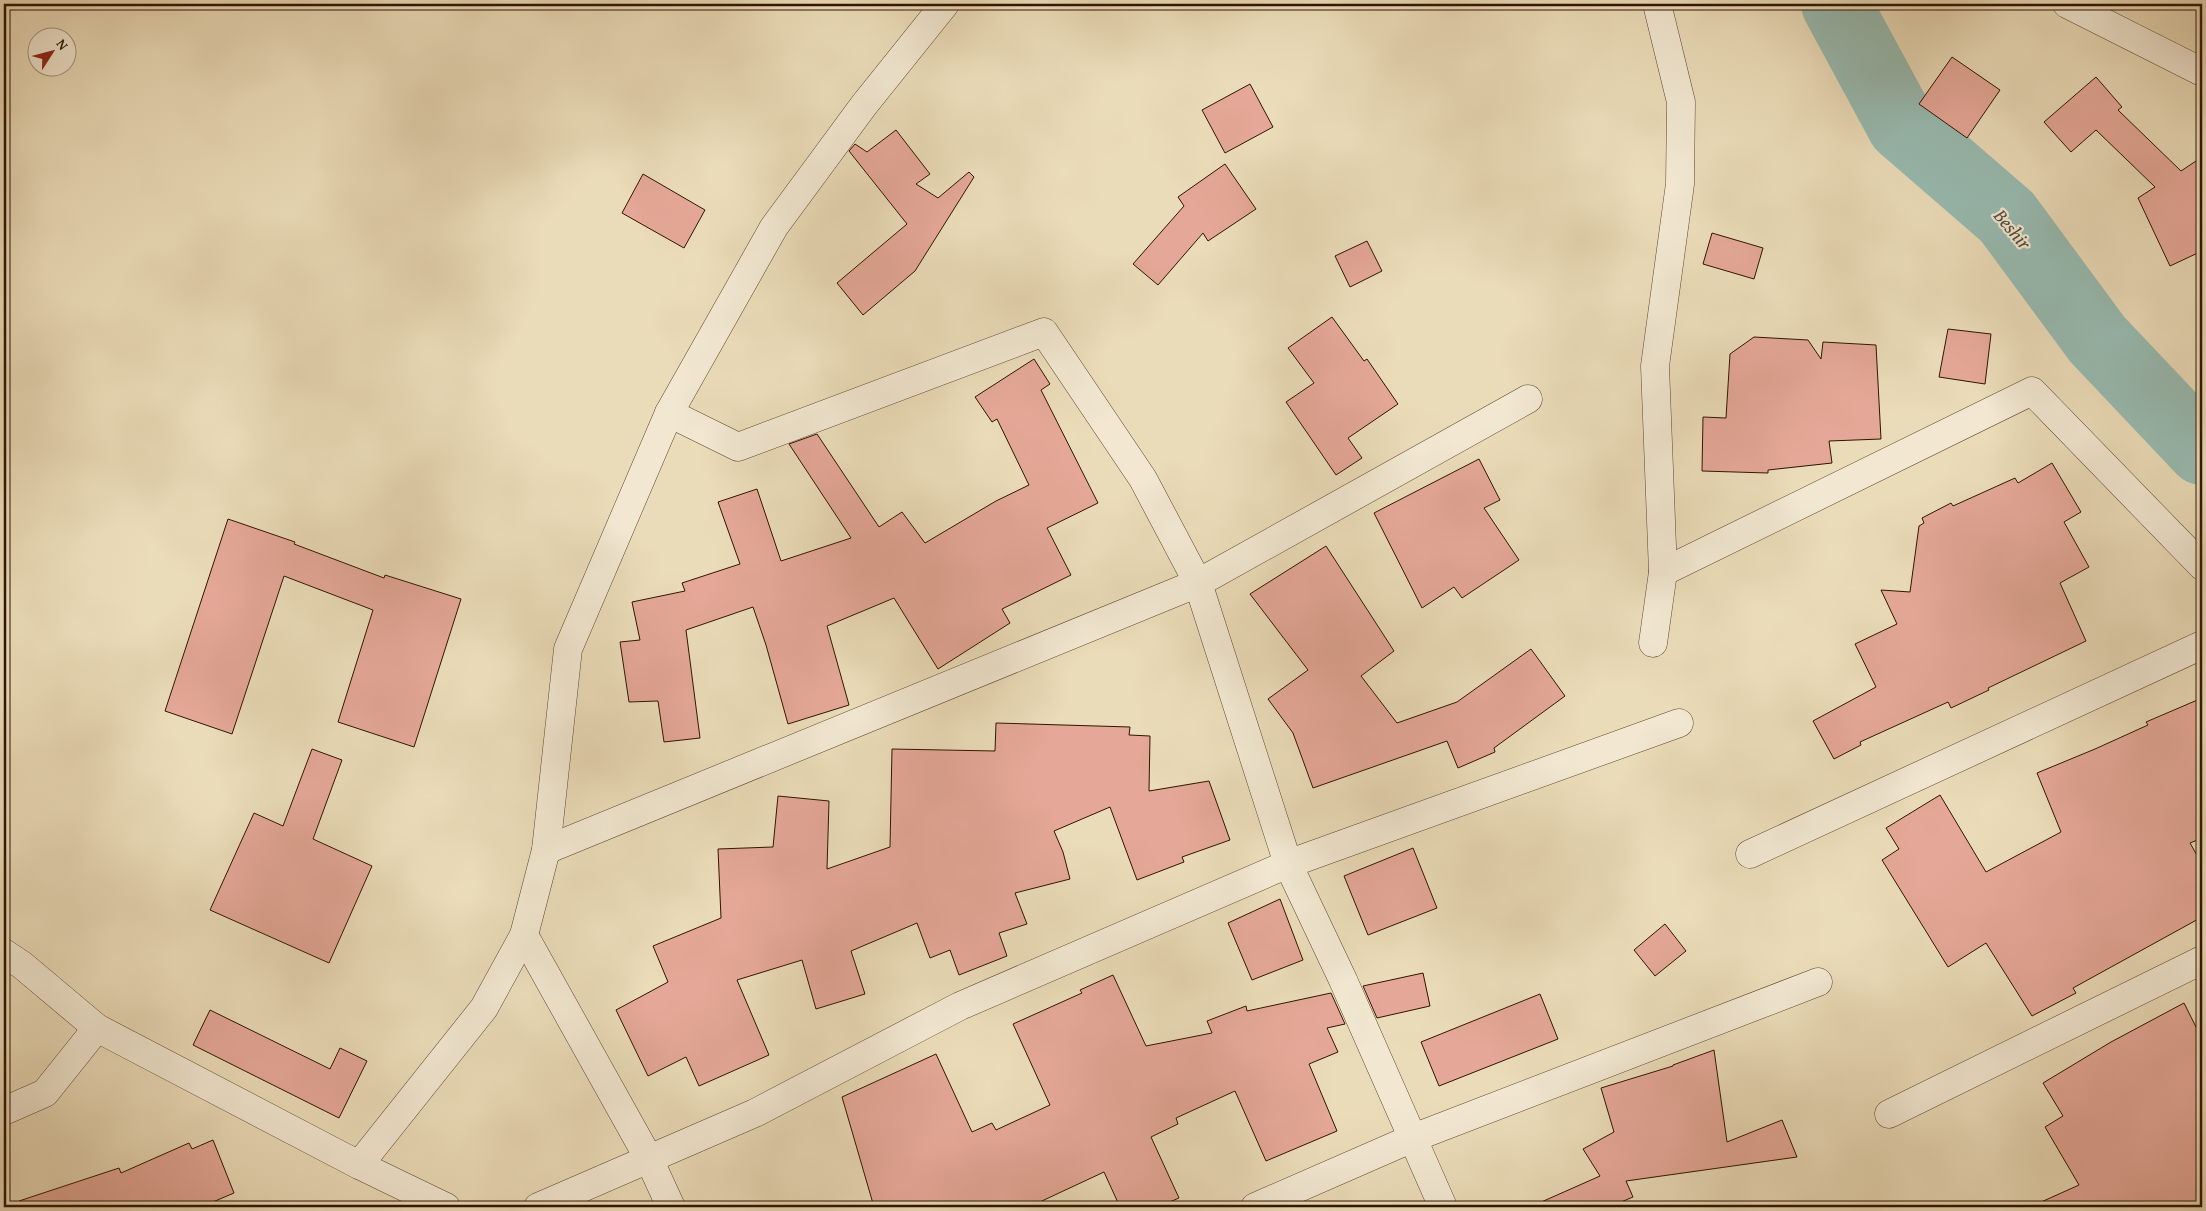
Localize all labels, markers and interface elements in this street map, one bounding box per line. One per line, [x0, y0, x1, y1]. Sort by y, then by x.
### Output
north arrow [28, 28, 78, 78]
text: N [52, 35, 74, 55]
water label: Beshir [1987, 202, 2039, 256]

